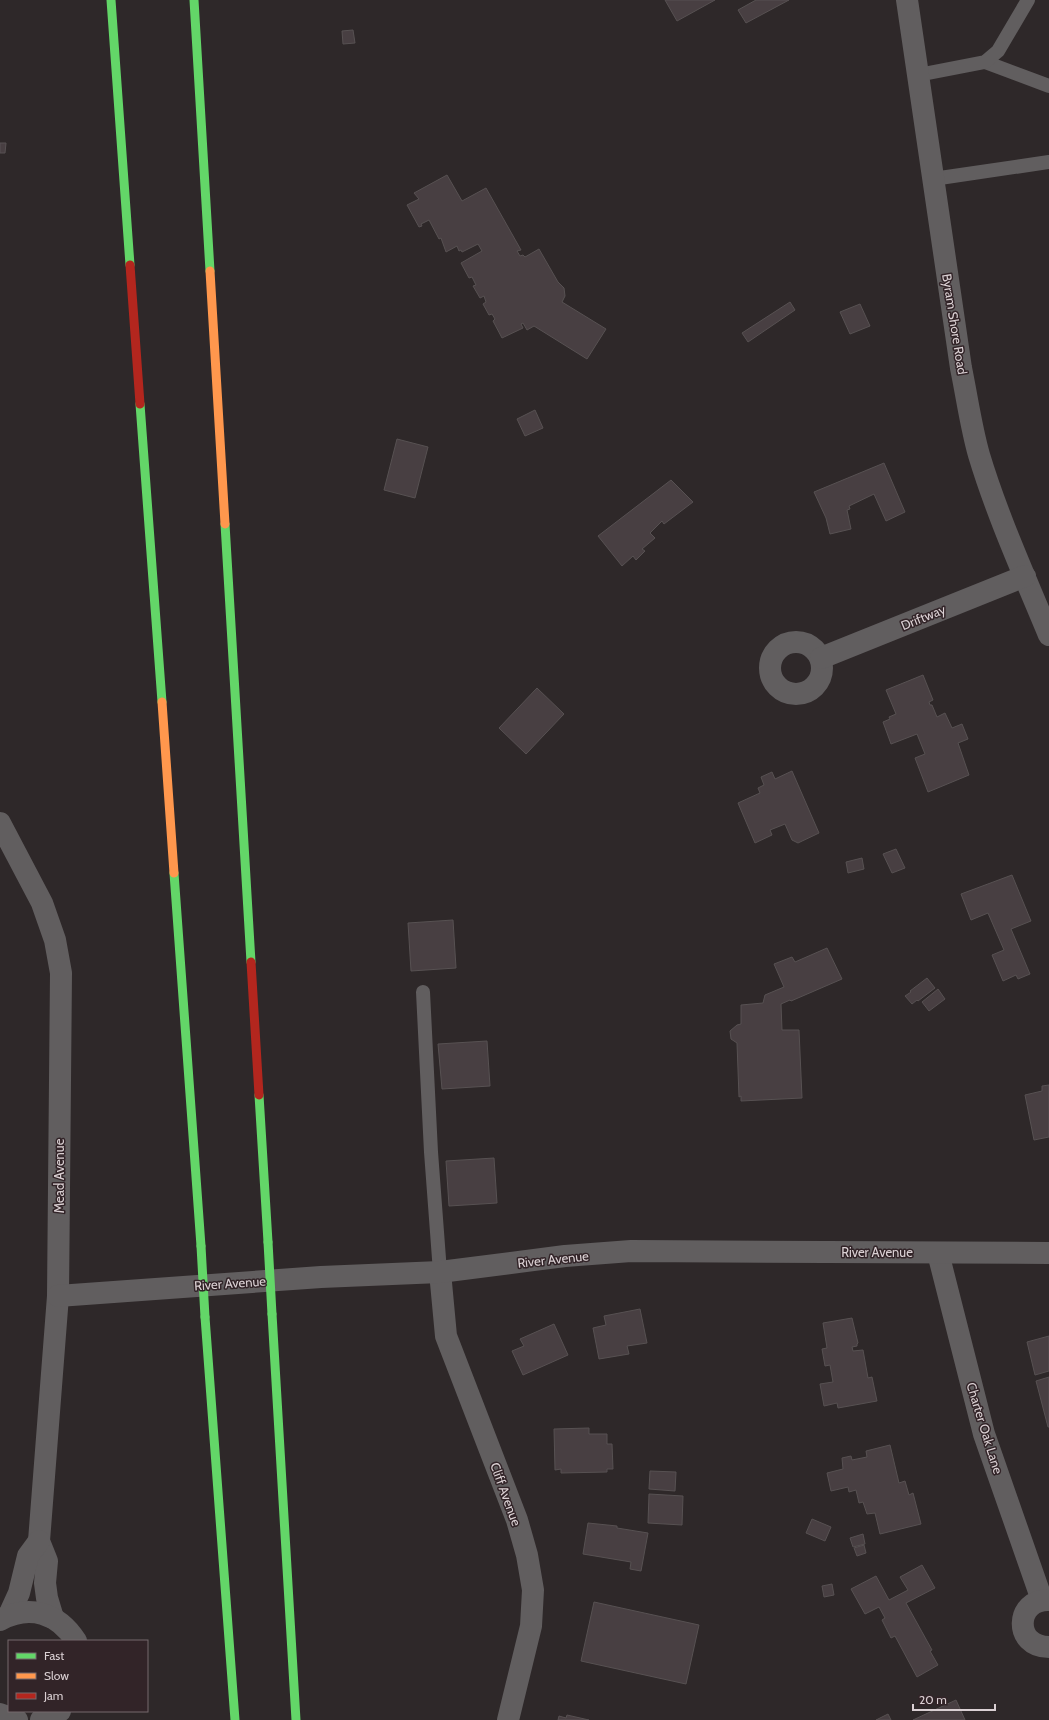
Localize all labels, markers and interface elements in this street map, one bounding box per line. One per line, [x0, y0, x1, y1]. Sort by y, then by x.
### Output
street label: Byram Shore Road [939, 272, 971, 376]
street label: Driftway [898, 601, 948, 633]
street label: Mead Avenue [51, 1138, 67, 1213]
street label: River Avenue [841, 1244, 913, 1260]
street label: River Avenue [517, 1247, 590, 1271]
street label: River Avenue [194, 1272, 267, 1293]
street label: Charter Oak Lane [963, 1380, 1007, 1476]
street label: Cliff Avenue [487, 1460, 525, 1528]
legend [8, 1640, 148, 1712]
text: Fast [44, 1648, 64, 1663]
text: Slow [44, 1668, 69, 1683]
scale bar [913, 1686, 995, 1712]
text: Jam [43, 1688, 63, 1703]
text: 20 m [919, 1692, 947, 1707]

